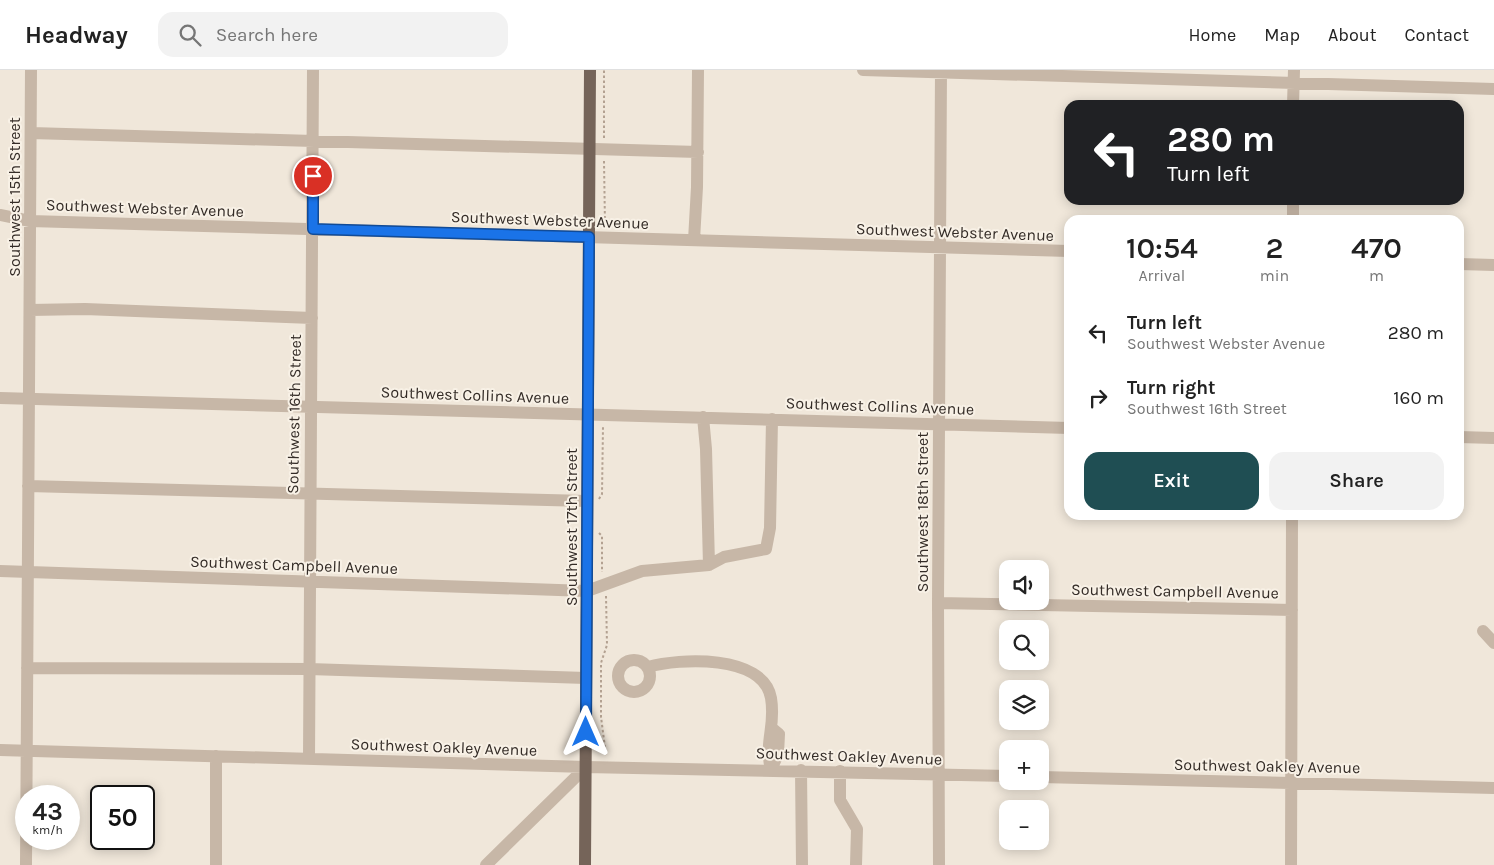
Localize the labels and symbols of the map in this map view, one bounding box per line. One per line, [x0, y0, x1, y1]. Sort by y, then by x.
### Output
street label: Southwest 15th Street [5, 117, 24, 277]
pin [292, 155, 334, 197]
street label: Southwest Webster Avenue [46, 195, 244, 221]
street label: Southwest Webster Avenue [451, 207, 649, 233]
street label: Southwest Webster Avenue [856, 219, 1054, 245]
street label: Southwest 16th Street [283, 334, 305, 494]
street label: Southwest Collins Avenue [380, 382, 570, 408]
street label: Southwest Collins Avenue [785, 393, 975, 419]
street label: Southwest 18th Street [913, 432, 932, 592]
street label: Southwest 17th Street [562, 448, 581, 606]
street label: Southwest Campbell Avenue [190, 552, 398, 578]
street label: Southwest Campbell Avenue [1071, 580, 1279, 602]
position arrow [559, 705, 611, 757]
street label: Southwest Oakley Avenue [350, 734, 538, 760]
street label: Southwest Oakley Avenue [755, 743, 943, 769]
street label: Southwest Oakley Avenue [1174, 755, 1360, 777]
speed limit sign: 50 [90, 785, 155, 850]

